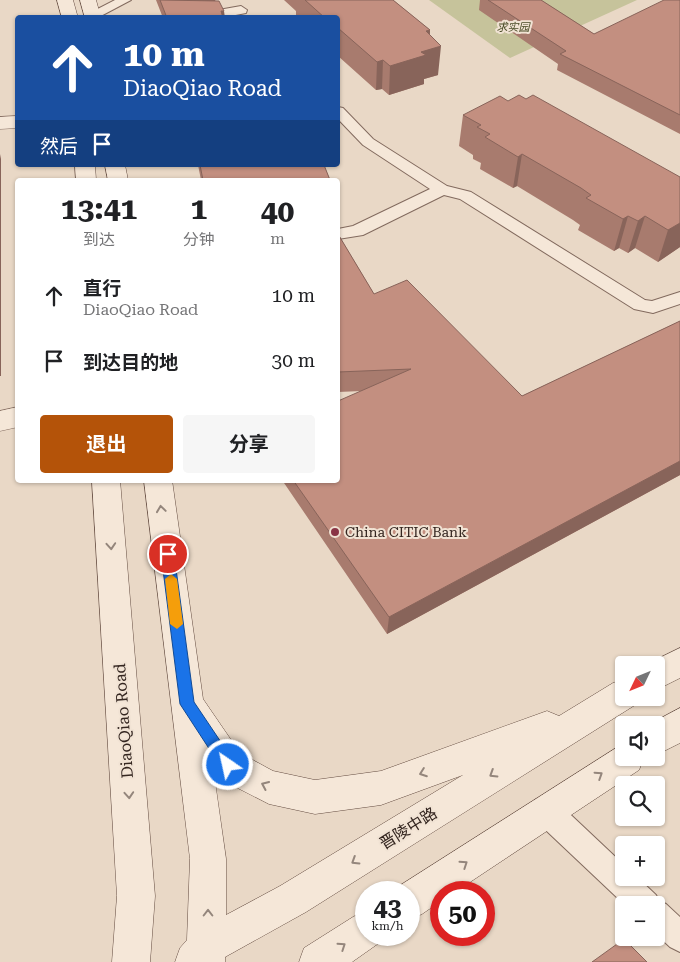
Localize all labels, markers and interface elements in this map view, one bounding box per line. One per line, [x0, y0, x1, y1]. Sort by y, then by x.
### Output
park label: 求实园 [497, 21, 531, 34]
text: 10 m [123, 34, 205, 75]
icon: ahead [40, 35, 105, 100]
text: DiaoQiao Road [123, 76, 282, 101]
icon: arrive [88, 130, 116, 158]
text: 然后 [40, 135, 78, 158]
text: 13:41 [61, 191, 137, 226]
text: 1 [191, 191, 207, 226]
text: 40 [261, 194, 294, 229]
text: m [270, 229, 285, 248]
text: 到达 [83, 230, 115, 249]
text: 分钟 [183, 230, 215, 249]
text: 直行 [83, 277, 121, 300]
icon: ahead [40, 282, 68, 310]
text: 10 m [272, 284, 315, 307]
text: DiaoQiao Road [83, 300, 198, 319]
icon: arrive [40, 347, 68, 375]
text: 30 m [272, 349, 315, 372]
text: 到达目的地 [83, 351, 178, 374]
button: 退出 [40, 415, 173, 473]
button: 分享 [183, 415, 315, 473]
one-way arrow [157, 505, 167, 513]
place label: China CITIC Bank [345, 524, 467, 540]
marker: China CITIC Bank [329, 526, 341, 538]
pin [147, 533, 189, 575]
icon: arrive [154, 540, 182, 568]
one-way arrow [105, 542, 116, 550]
north arrow [615, 656, 665, 706]
map controls [615, 656, 665, 946]
street label: DiaoQiao Road [110, 663, 137, 779]
button: sound [615, 716, 665, 766]
position arrow [201, 738, 253, 790]
one-way arrow [419, 767, 427, 777]
one-way arrow [489, 768, 498, 778]
one-way arrow [594, 772, 603, 781]
button: search [615, 776, 665, 826]
one-way arrow [261, 780, 270, 791]
one-way arrow [123, 792, 134, 800]
street label: 晋陵中路 [376, 803, 440, 853]
button: + [615, 836, 665, 886]
one-way arrow [352, 854, 361, 864]
one-way arrow [458, 861, 467, 871]
speed limit sign: 50 [430, 881, 495, 946]
text: 43 [373, 893, 402, 922]
button: − [615, 896, 665, 946]
one-way arrow [202, 909, 213, 917]
text: km/h [371, 919, 404, 933]
one-way arrow [337, 943, 346, 952]

